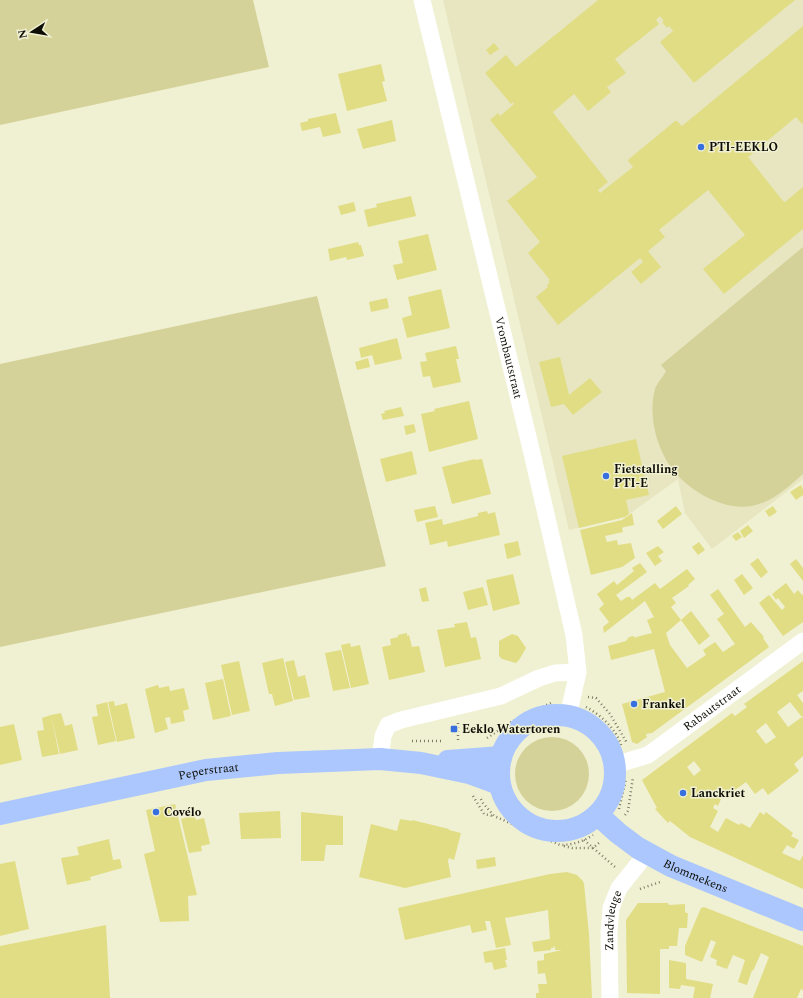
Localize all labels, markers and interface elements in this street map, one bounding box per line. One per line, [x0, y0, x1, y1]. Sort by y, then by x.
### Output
north arrow [12, 12, 52, 52]
text: N [13, 28, 32, 40]
place label: PTI-EEKLO [709, 138, 778, 157]
marker: PTI-EEKLO [696, 142, 706, 152]
street label: Vrombautstraat [490, 315, 528, 401]
place label: Fietstalling PTI-E [614, 460, 678, 493]
marker: Fietstalling PTI-E [601, 471, 611, 481]
street label: Rabautstraat [679, 680, 745, 736]
place label: Frankel [642, 695, 685, 714]
marker: Frankel [629, 699, 639, 709]
place label: Eeklo Watertoren [462, 720, 561, 739]
marker: Eeklo Watertoren [449, 724, 459, 734]
street label: Peperstraat [176, 757, 240, 785]
place label: Lanckriet [691, 784, 745, 803]
marker: Lanckriet [678, 788, 688, 798]
place label: Covélo [164, 803, 202, 822]
marker: Covélo [151, 807, 161, 817]
street label: Blommekens [660, 854, 731, 898]
street label: Zandvleuge [599, 887, 627, 951]

